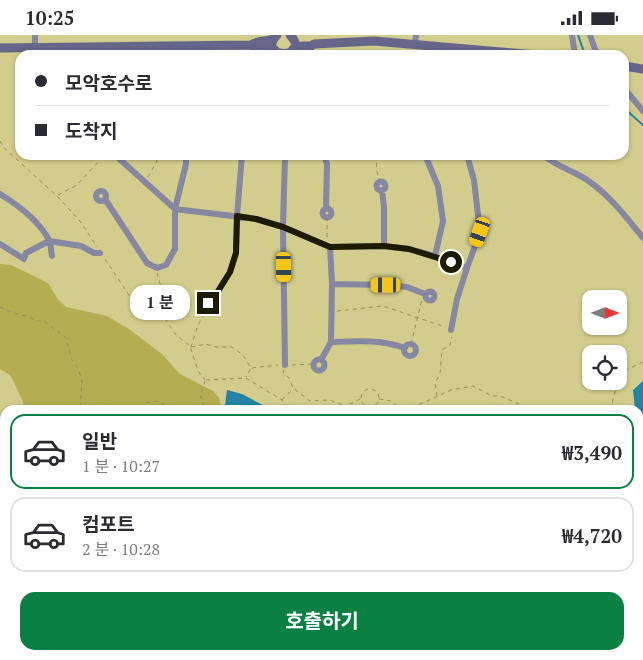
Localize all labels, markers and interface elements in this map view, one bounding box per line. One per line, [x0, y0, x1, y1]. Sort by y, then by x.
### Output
text: 10:25 [25, 5, 74, 30]
text: 모악호수로 [65, 70, 152, 95]
text: 도착지 [65, 118, 117, 143]
car [468, 215, 491, 249]
route start [440, 251, 462, 273]
car [276, 252, 291, 282]
car [371, 278, 401, 293]
callout: 1 분 [130, 285, 190, 321]
north arrow [582, 290, 628, 335]
map controls [582, 290, 627, 390]
text: 1 분 [146, 291, 174, 313]
route end [197, 292, 219, 314]
button: locate [582, 345, 627, 390]
text: 일반 [82, 428, 117, 453]
icon: car [22, 429, 67, 474]
text: ₩3,490 [562, 440, 622, 465]
text: 1 분 · 10:27 [82, 455, 160, 477]
text: 컴포트 [82, 511, 134, 536]
icon: car [22, 512, 67, 557]
text: ₩4,720 [562, 523, 622, 548]
text: 2 분 · 10:28 [82, 538, 160, 560]
button: 호출하기 [20, 592, 624, 650]

